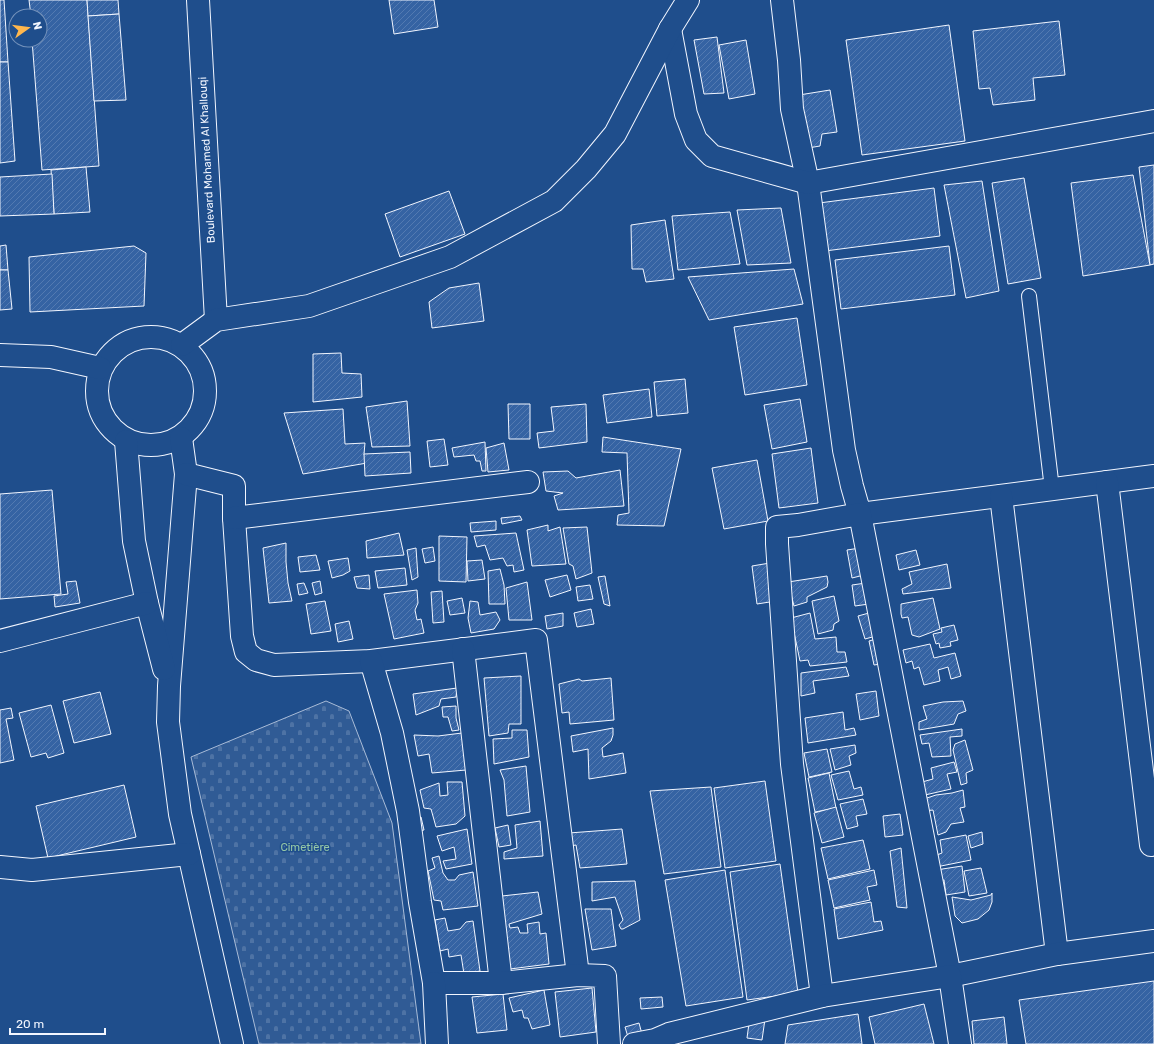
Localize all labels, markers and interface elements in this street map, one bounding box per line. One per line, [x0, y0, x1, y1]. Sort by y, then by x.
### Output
north arrow [8, 8, 48, 48]
text: N [30, 20, 45, 31]
street label: Boulevard Mohamed Al Khallouqi [196, 77, 218, 243]
park label: Cimetière [280, 841, 330, 854]
scale bar [10, 1010, 105, 1036]
text: 20 m [16, 1017, 44, 1031]

